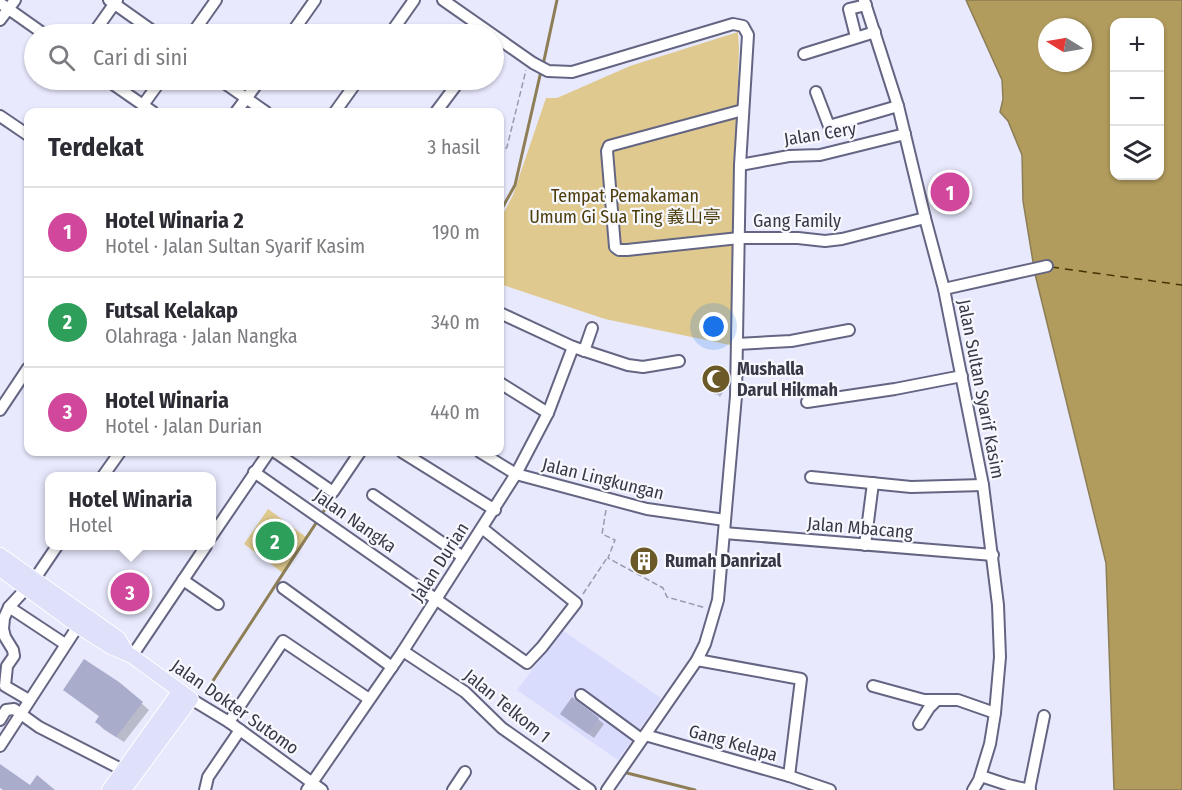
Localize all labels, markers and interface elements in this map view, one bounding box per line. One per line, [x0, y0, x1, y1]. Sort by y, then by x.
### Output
north arrow [1038, 18, 1092, 72]
map controls [1110, 18, 1164, 180]
button: + [1110, 18, 1164, 72]
search box [24, 24, 504, 90]
icon: search [45, 41, 78, 74]
text: Cari di sini [93, 44, 188, 71]
button: − [1110, 72, 1164, 126]
street label: Jalan Cery [782, 117, 858, 151]
button: layers [1110, 126, 1164, 180]
text: Terdekat [48, 132, 144, 163]
text: 3 hasil [427, 135, 480, 159]
pin: 1 [930, 170, 970, 214]
park label: Tempat Pemakaman Umum Gi Sua Ting 義山亭 [529, 185, 721, 228]
text: Hotel Winaria 2 [105, 207, 244, 234]
street label: Gang Family [753, 210, 841, 232]
text: 1 [63, 220, 72, 244]
text: 190 m [432, 220, 480, 244]
text: Hotel · Jalan Sultan Syarif Kasim [105, 234, 365, 258]
text: Futsal Kelakap [105, 297, 238, 324]
street label: Jalan Sultan Syarif Kasim [953, 297, 1009, 481]
text: 2 [63, 310, 72, 334]
text: 340 m [431, 310, 480, 334]
your location [699, 312, 728, 341]
text: Olahraga · Jalan Nangka [105, 324, 297, 348]
place label: Mushalla Darul Hikmah [737, 358, 838, 401]
mosque icon: Mushalla Darul Hikmah [700, 363, 732, 395]
text: Hotel Winaria [105, 387, 229, 414]
text: 3 [63, 400, 72, 424]
text: 440 m [430, 400, 480, 424]
text: Hotel · Jalan Durian [105, 414, 262, 438]
street label: Jalan Lingkungan [540, 453, 666, 505]
popup [45, 472, 216, 550]
street label: Jalan Nangka [310, 485, 401, 557]
text: Hotel Winaria [69, 486, 192, 513]
street label: Jalan Mbacang [806, 512, 914, 544]
text: Hotel [69, 513, 113, 537]
pin: 2 [256, 518, 294, 564]
street label: Jalan Durian [406, 518, 474, 606]
building icon: Rumah Danrizal [628, 545, 660, 577]
place label: Rumah Danrizal [665, 550, 782, 572]
pin: 3 [110, 570, 150, 614]
street label: Jalan Dokter Sutomo [167, 655, 303, 759]
street label: Jalan Telkom 1 [459, 665, 555, 747]
street label: Gang Kelapa [686, 720, 780, 766]

